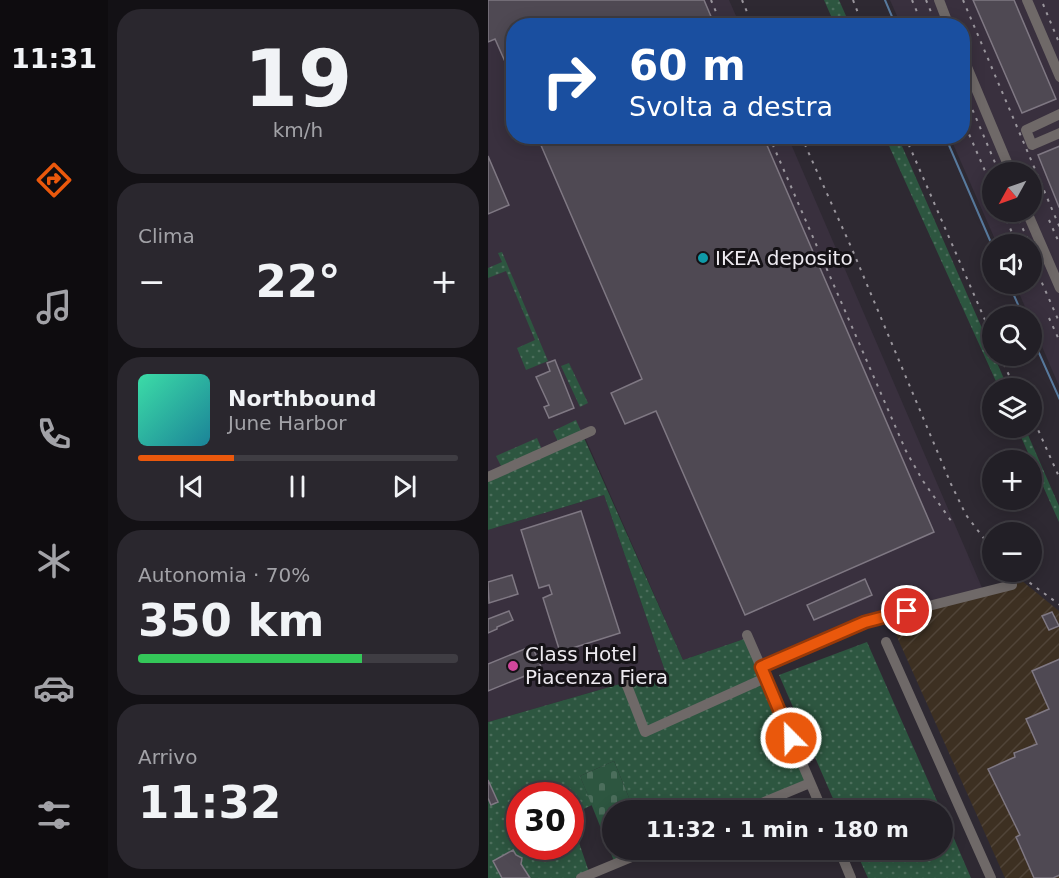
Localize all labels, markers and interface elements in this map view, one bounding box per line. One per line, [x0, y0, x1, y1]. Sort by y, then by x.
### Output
text: 19 [244, 34, 352, 124]
text: 60 m [629, 41, 746, 90]
icon: right [530, 42, 608, 120]
text: 11:31 [11, 43, 97, 74]
text: Svolta a destra [629, 91, 833, 122]
text: km/h [273, 118, 323, 142]
icon: directions [33, 159, 75, 201]
north arrow [982, 162, 1042, 222]
map controls [982, 162, 1042, 582]
text: Clima [138, 224, 195, 248]
button: sound [982, 234, 1042, 294]
place label: IKEA deposito [715, 246, 853, 270]
marker: IKEA deposito [696, 251, 710, 265]
text: 22° [255, 255, 341, 308]
text: − [138, 262, 166, 301]
text: + [430, 262, 458, 301]
icon: music [33, 286, 75, 328]
button: search [982, 306, 1042, 366]
button: layers [982, 378, 1042, 438]
text: Northbound [228, 386, 377, 411]
text: June Harbor [228, 411, 347, 435]
icon: phone [33, 413, 75, 455]
button: + [982, 450, 1042, 510]
icon: previous [175, 470, 208, 503]
icon: pause [281, 470, 314, 503]
icon: next [388, 470, 421, 503]
button: − [982, 522, 1042, 582]
icon: climate [33, 540, 75, 582]
text: Autonomia · 70% [138, 563, 310, 587]
pin [881, 585, 932, 636]
text: 350 km [138, 594, 324, 647]
icon: arrive [890, 594, 923, 627]
place label: Class Hotel Piacenza Fiera [525, 642, 668, 689]
marker: Class Hotel Piacenza Fiera [506, 659, 520, 673]
icon: car [33, 667, 75, 709]
position arrow [759, 706, 823, 770]
text: Arrivo [138, 745, 197, 769]
text: 11:32 [138, 776, 281, 829]
speed limit sign: 30 [506, 782, 584, 860]
icon: filters [33, 794, 75, 836]
text: 11:32 · 1 min · 180 m [646, 817, 909, 842]

